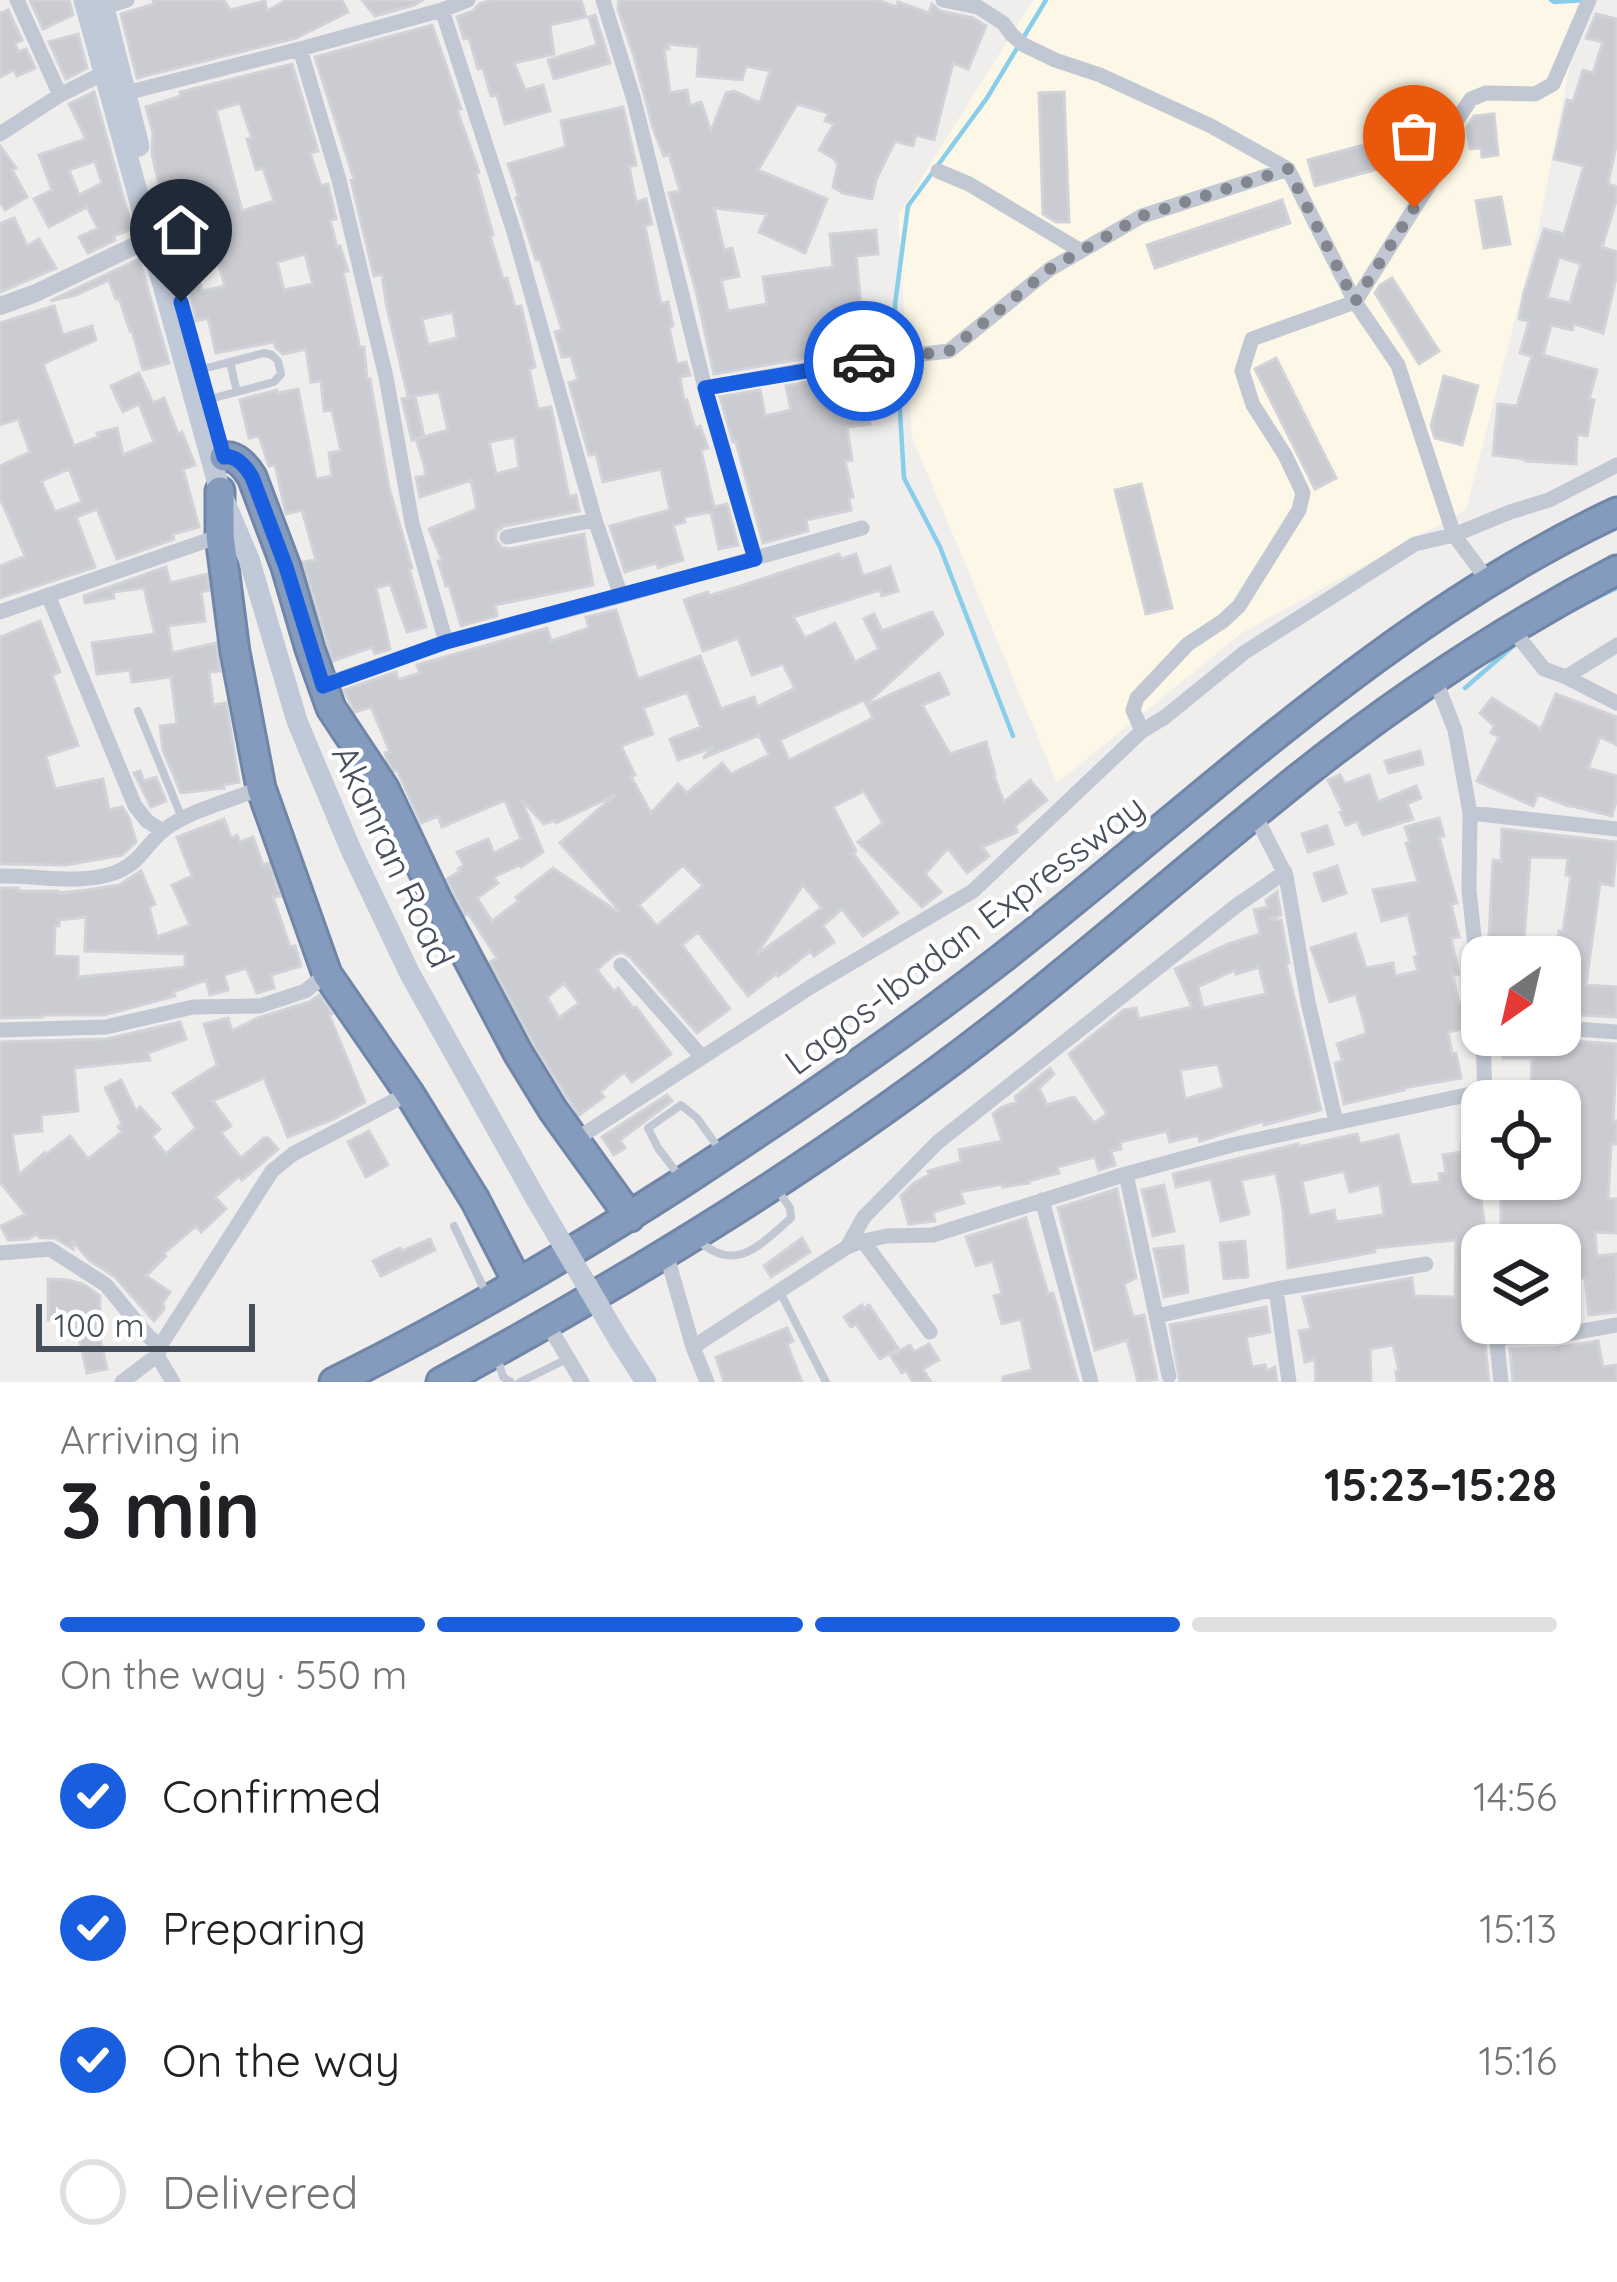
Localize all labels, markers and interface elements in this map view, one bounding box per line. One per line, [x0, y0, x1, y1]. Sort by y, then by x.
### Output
pin [1363, 85, 1465, 208]
icon: bag [1381, 103, 1447, 169]
pin [130, 179, 232, 302]
icon: home [148, 197, 214, 263]
courier [804, 301, 924, 421]
icon: car [831, 328, 897, 394]
street label: Akanran Road [323, 738, 465, 974]
street label: Lagos-Ibadan Expressway [775, 784, 1153, 1084]
north arrow [1461, 936, 1581, 1056]
map controls [1461, 936, 1581, 1344]
button: locate [1461, 1080, 1581, 1200]
button: layers [1461, 1224, 1581, 1344]
scale bar [36, 1298, 255, 1351]
text: 100 m [54, 1304, 145, 1345]
text: Arriving in [60, 1415, 241, 1464]
text: 15:23–15:28 [1324, 1456, 1557, 1512]
text: 3 min [60, 1460, 261, 1558]
text: On the way · 550 m [60, 1650, 407, 1699]
icon: check [60, 1763, 126, 1829]
text: Confirmed [162, 1768, 381, 1824]
text: 14:56 [1473, 1772, 1557, 1821]
icon: check [60, 1895, 126, 1961]
text: Preparing [162, 1900, 366, 1956]
text: 15:13 [1479, 1904, 1557, 1953]
icon: check [60, 2027, 126, 2093]
text: On the way [162, 2032, 400, 2088]
text: 15:16 [1479, 2036, 1557, 2085]
text: Delivered [162, 2164, 358, 2220]

